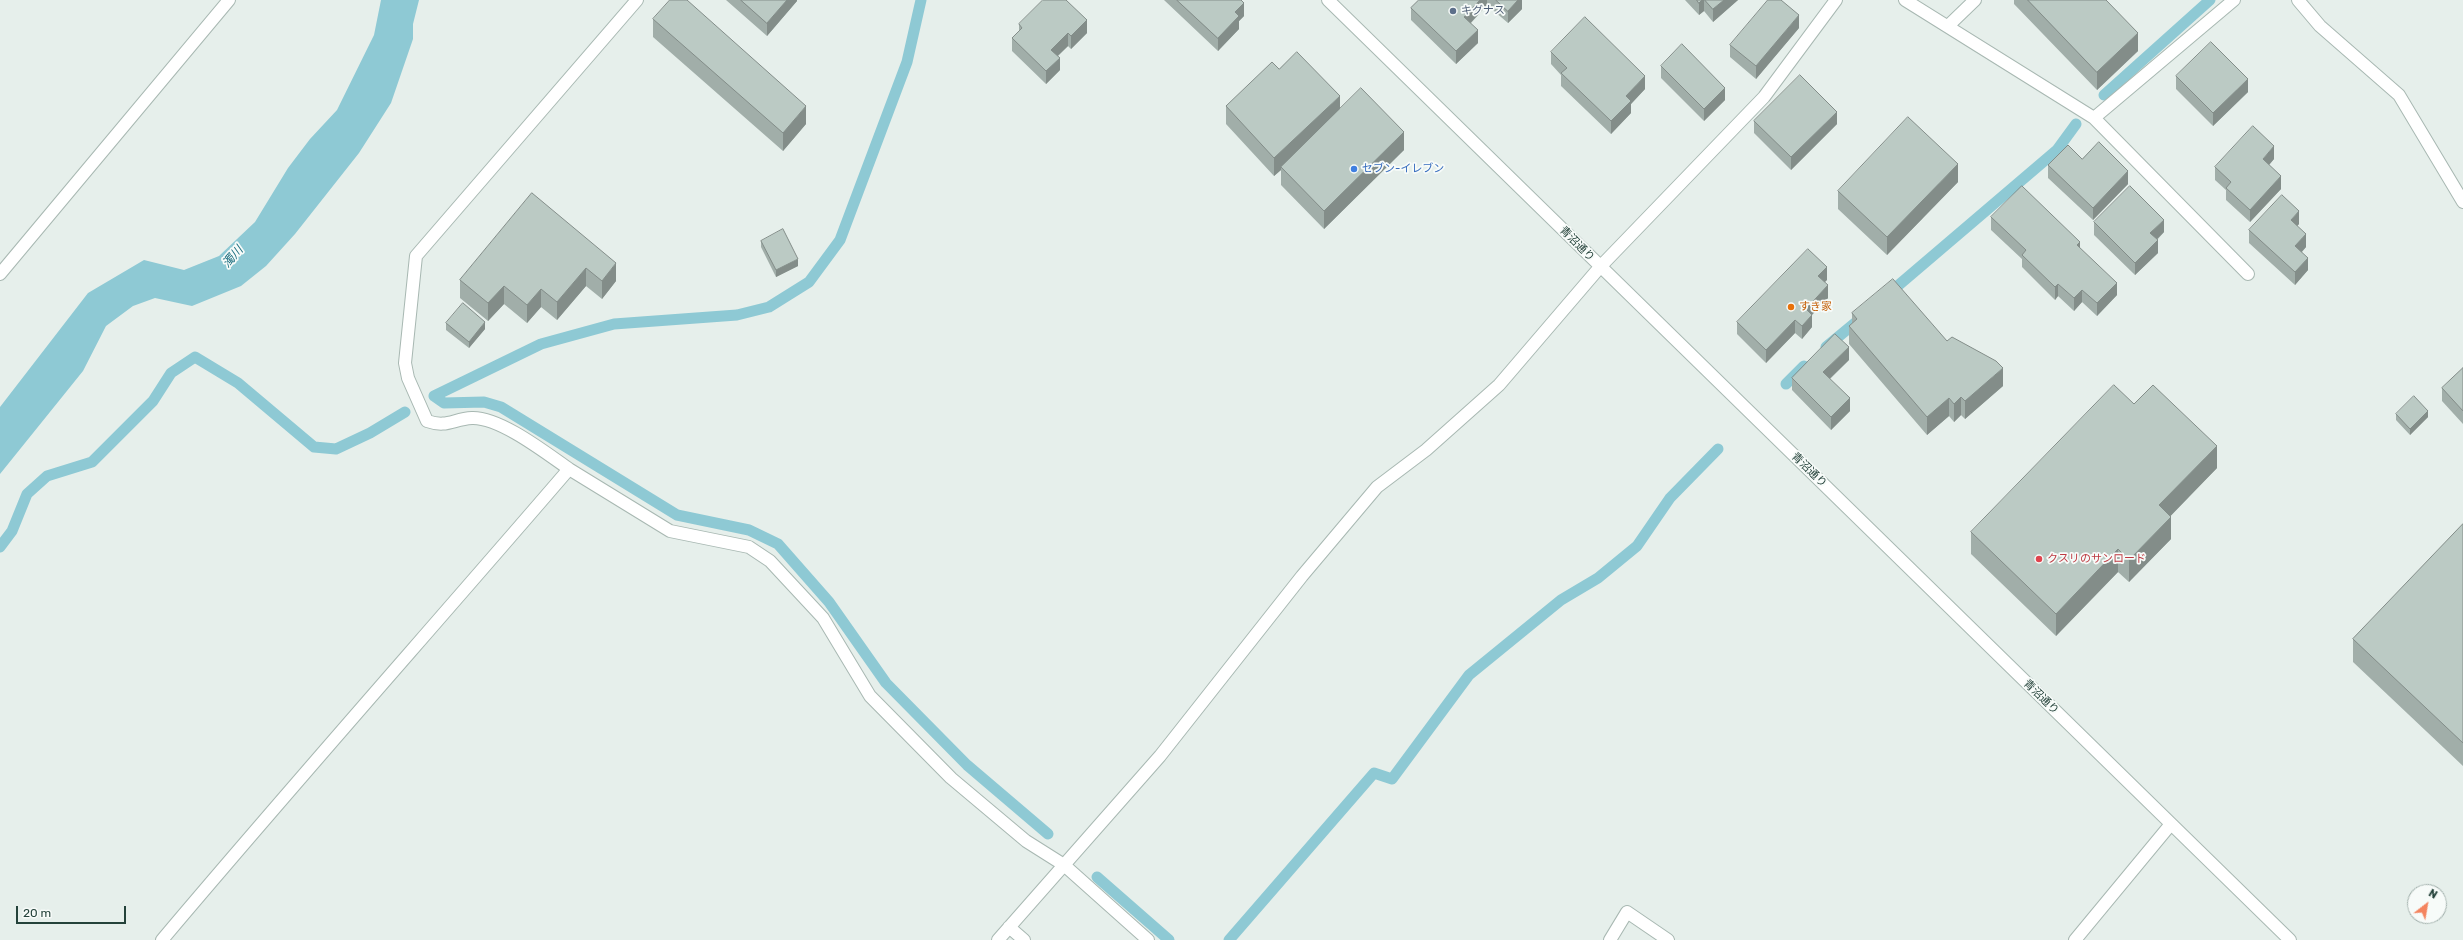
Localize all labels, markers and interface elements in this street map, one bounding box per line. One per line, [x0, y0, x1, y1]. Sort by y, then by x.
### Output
place label: キグナス [1461, 4, 1505, 18]
marker: キグナス [1448, 6, 1458, 16]
place label: セブン-イレブン [1362, 162, 1444, 176]
marker: セブン-イレブン [1349, 164, 1359, 174]
street label: 青沼通り [1557, 224, 1597, 264]
water label: 濁川 [220, 243, 246, 271]
place label: すき家 [1799, 300, 1832, 314]
marker: すき家 [1786, 302, 1796, 312]
street label: 青沼通り [1789, 450, 1829, 490]
place label: クスリのサンロード [2047, 552, 2146, 566]
marker: クスリのサンロード [2034, 554, 2044, 564]
street label: 青沼通り [2021, 677, 2061, 717]
north arrow [2407, 884, 2447, 924]
text: N [2426, 887, 2440, 902]
scale bar [18, 898, 128, 924]
text: 20 m [23, 906, 51, 920]

